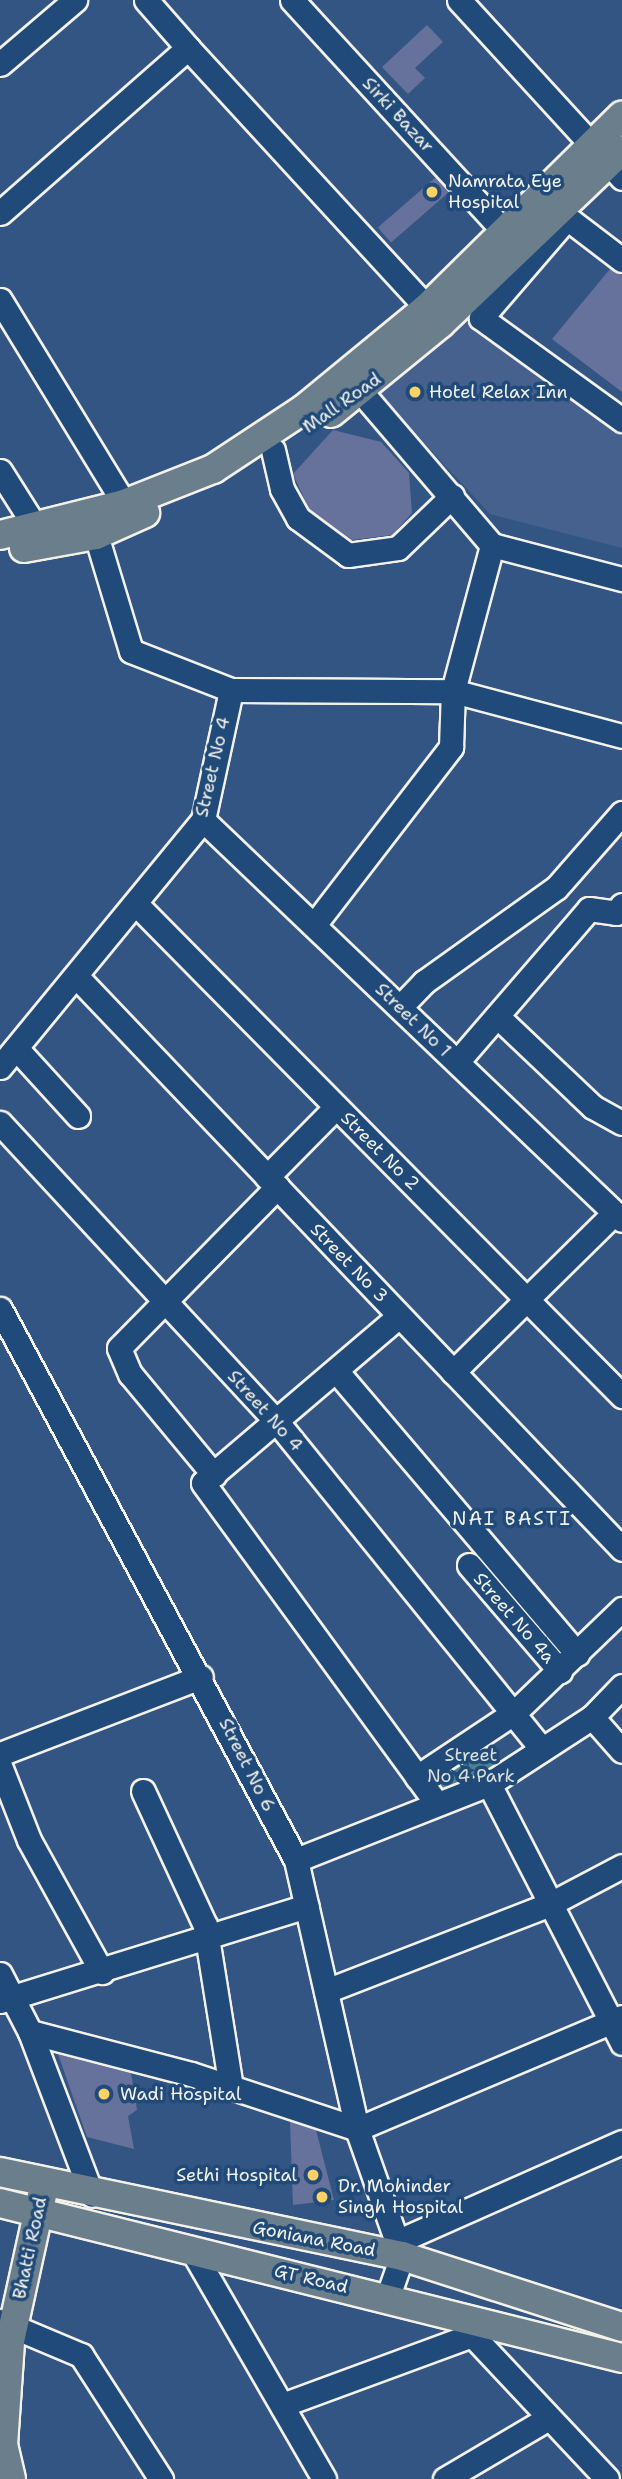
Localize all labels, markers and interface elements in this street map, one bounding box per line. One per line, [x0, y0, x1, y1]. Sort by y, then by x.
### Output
street label: Sirki Bazar [358, 73, 438, 157]
place label: Namrata Eye Hospital [448, 171, 562, 214]
marker: Namrata Eye Hospital [422, 182, 442, 202]
street label: Mall Road [299, 368, 385, 438]
place label: Hotel Relax Inn [429, 381, 567, 403]
marker: Hotel Relax Inn [407, 384, 423, 400]
street label: Street No 4 [191, 715, 235, 819]
street label: Street No 1 [371, 979, 455, 1061]
street label: Street No 2 [336, 1107, 424, 1195]
street label: Street No 3 [306, 1219, 392, 1307]
street label: Street No 4 [223, 1366, 307, 1456]
district label: NAI BASTI [453, 1508, 571, 1530]
street label: Street No 4a [469, 1568, 559, 1668]
street label: Street No 6 [214, 1715, 280, 1815]
park label: Street No 4 Park [427, 1745, 515, 1788]
place label: Wadi Hospital [120, 2083, 241, 2105]
marker: Wadi Hospital [94, 2084, 114, 2104]
place label: Sethi Hospital [176, 2164, 297, 2186]
marker: Sethi Hospital [303, 2165, 323, 2185]
place label: Dr. Mohinder Singh Hospital [338, 2176, 463, 2218]
marker: Dr. Mohinder Singh Hospital [312, 2187, 332, 2207]
street label: Bhatti Road [9, 2195, 51, 2301]
street label: Goniana Road [251, 2216, 377, 2262]
street label: GT Road [272, 2260, 350, 2298]

